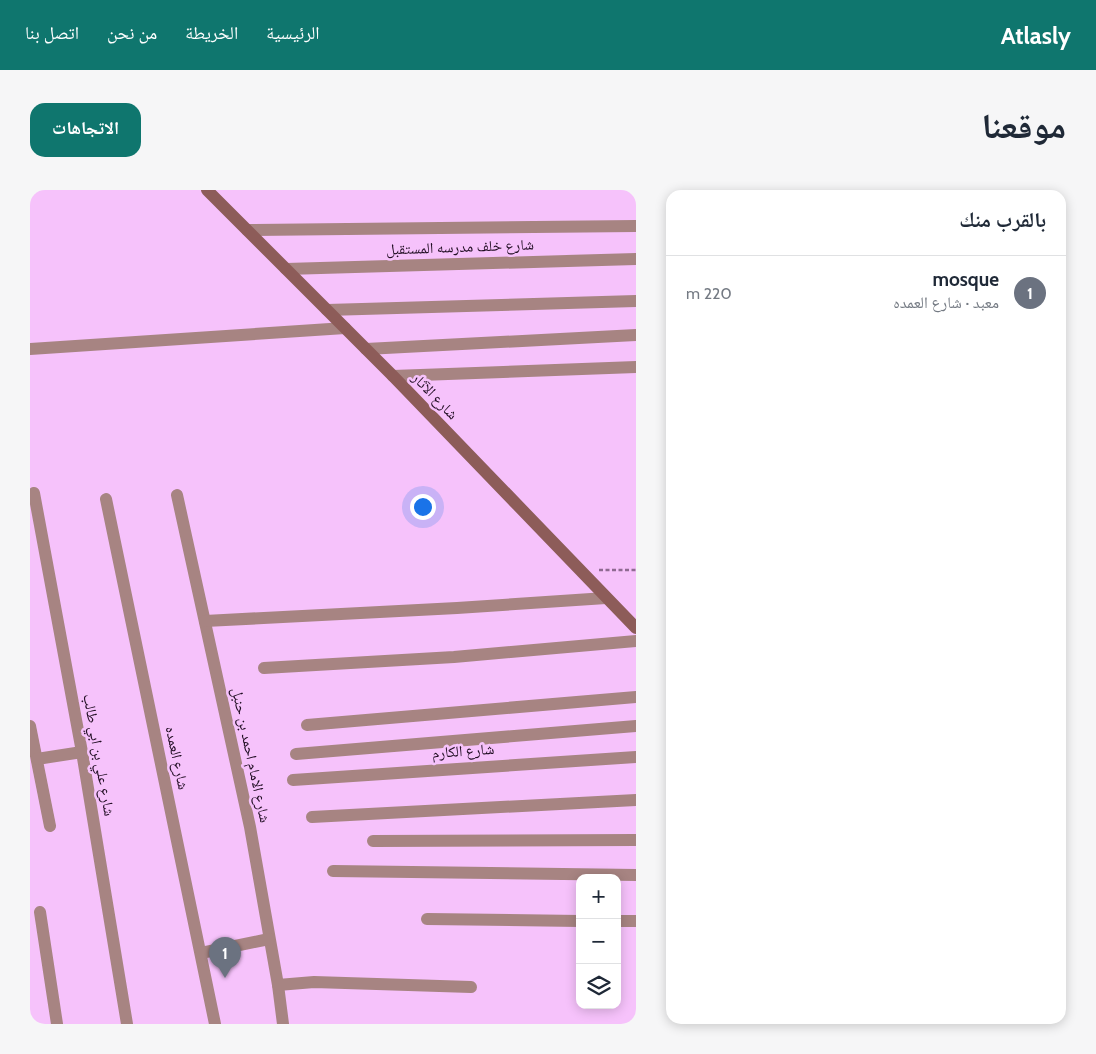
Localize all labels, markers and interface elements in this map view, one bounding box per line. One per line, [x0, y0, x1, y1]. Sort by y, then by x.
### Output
text: Atlasly [1001, 21, 1071, 50]
text: اتصل بنا [25, 22, 79, 44]
text: من نحن [107, 22, 157, 44]
text: الخريطة [185, 22, 238, 44]
text: الرئيسية [266, 22, 320, 44]
button: الاتجاهات [30, 103, 141, 157]
text: موقعنا [981, 104, 1066, 147]
text: بالقرب منك [959, 207, 1046, 232]
street label: شارع خلف مدرسه المستقبل [386, 235, 534, 260]
text: mosque [932, 268, 999, 291]
text: 220 m [686, 284, 732, 303]
text: 1 [1027, 284, 1033, 303]
text: معبد · شارع العمده [893, 293, 999, 312]
street label: شارع الآثار [407, 368, 462, 424]
your location [410, 494, 436, 520]
street label: شارع الامام احمد بن حنبل [227, 686, 274, 825]
street label: شارع علي بن ابي طالب [77, 693, 119, 818]
street label: شارع العمده [161, 725, 193, 792]
street label: شارع الكارم [431, 740, 495, 763]
map controls [576, 874, 621, 1009]
button: + [576, 874, 621, 919]
button: − [576, 919, 621, 964]
pin: 1 [209, 937, 241, 978]
button: layers [576, 964, 621, 1009]

